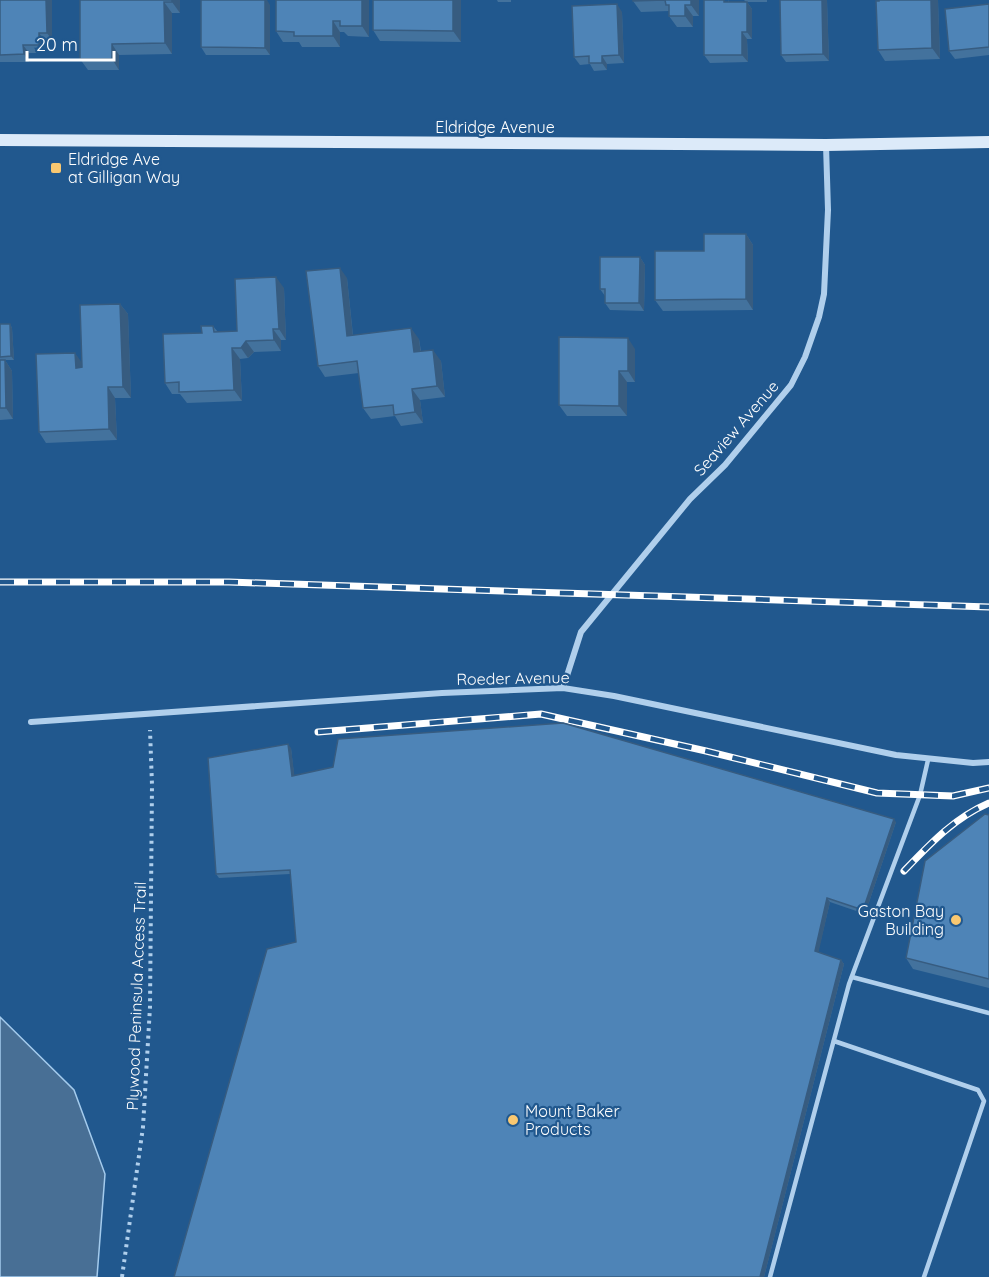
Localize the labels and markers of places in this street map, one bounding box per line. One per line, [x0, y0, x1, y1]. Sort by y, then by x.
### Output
place label: Eldridge Ave at Gilligan Way [68, 149, 180, 187]
marker: Eldridge Ave at Gilligan Way [49, 161, 63, 175]
place label: Gaston Bay Building [858, 901, 944, 939]
marker: Gaston Bay Building [949, 913, 963, 927]
place label: Mount Baker Products [525, 1101, 620, 1139]
marker: Mount Baker Products [506, 1113, 520, 1127]

